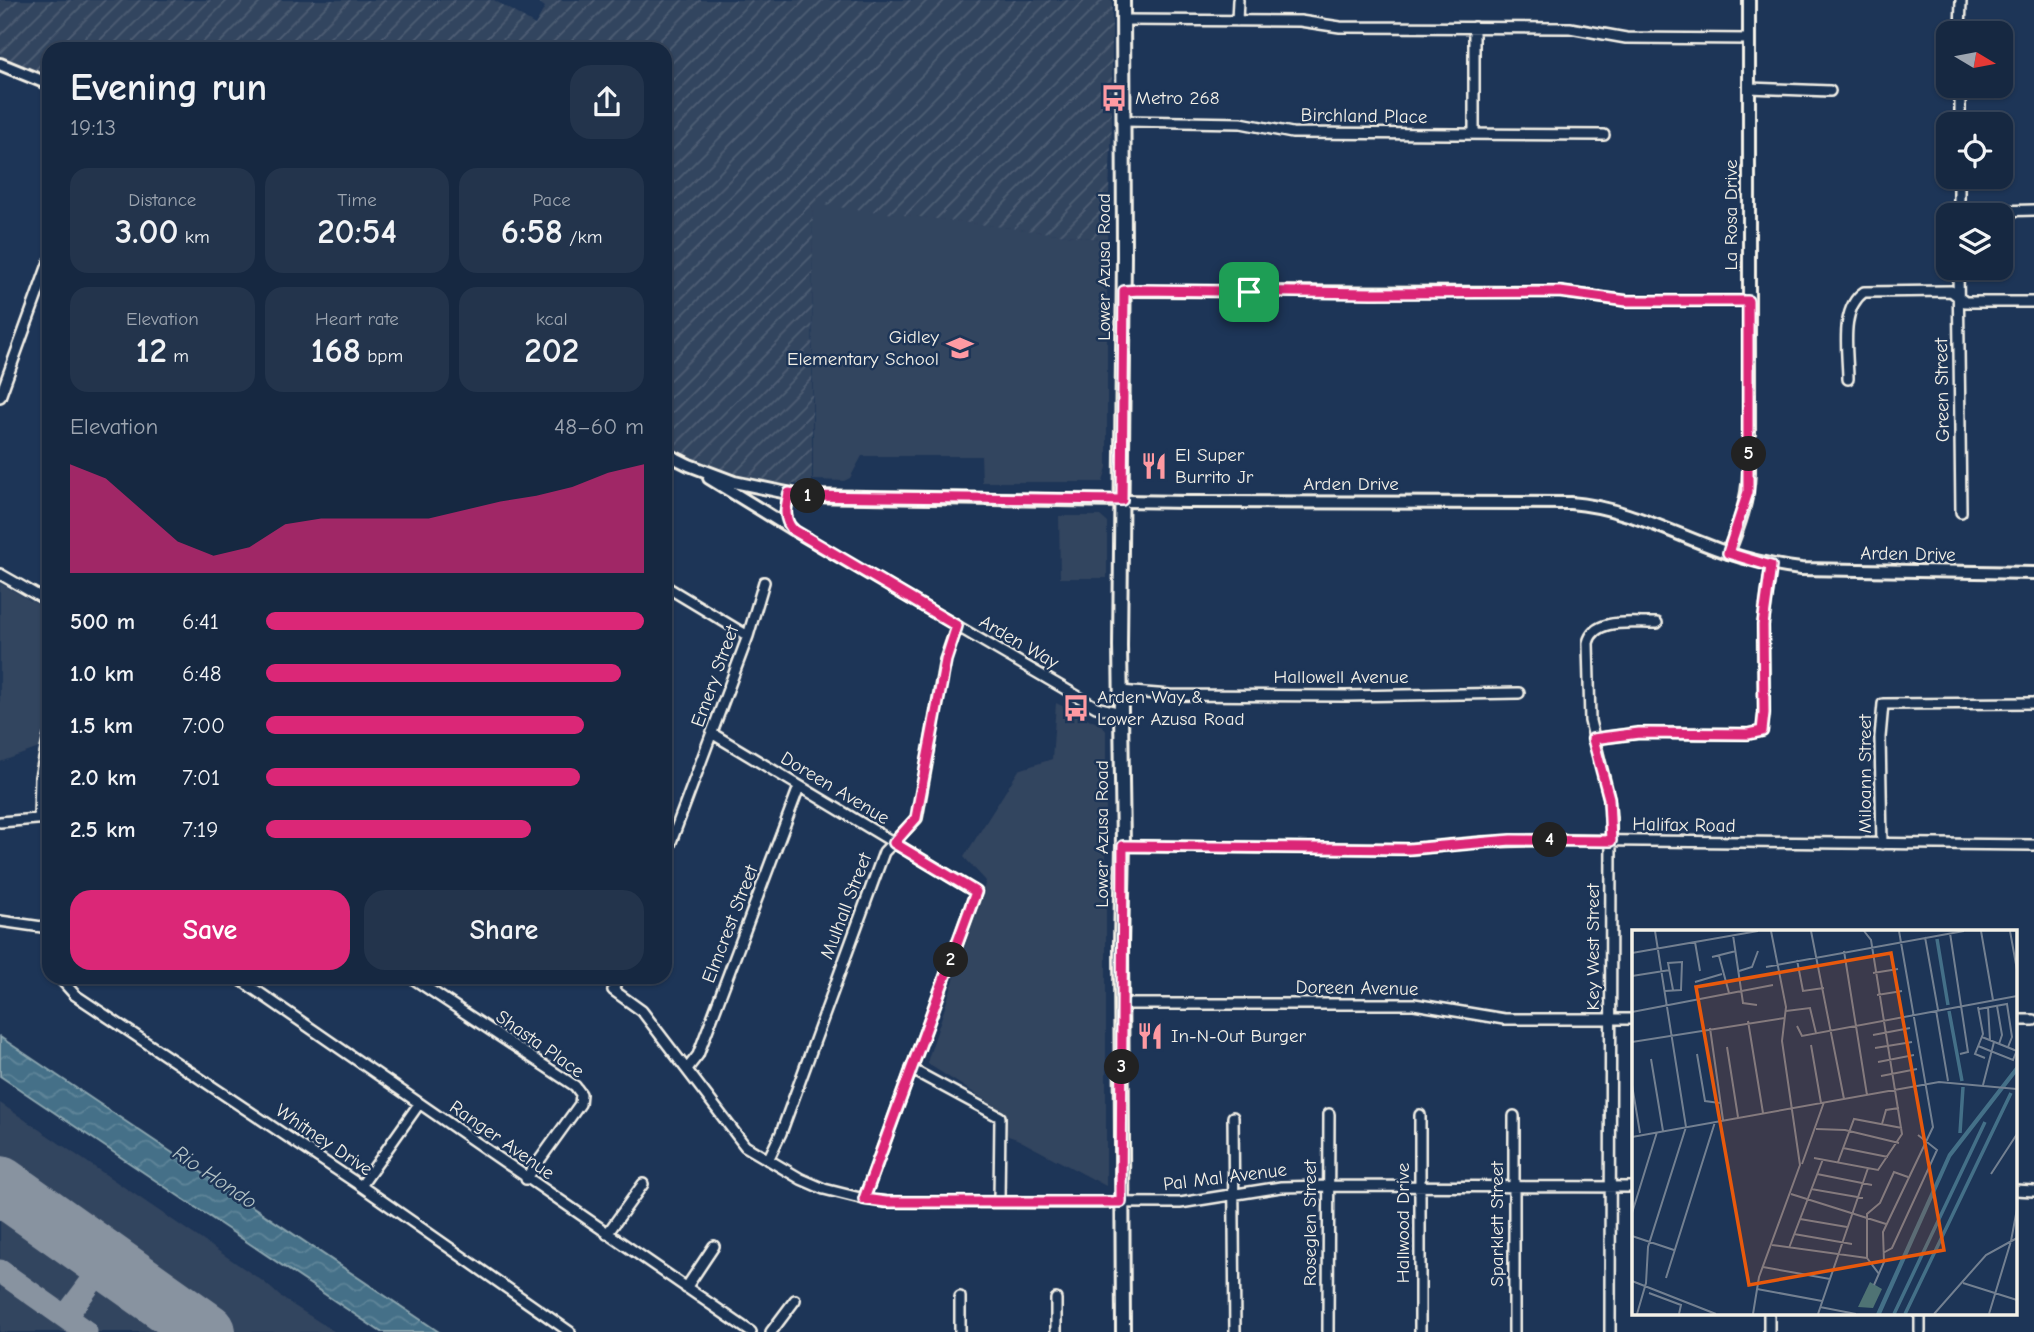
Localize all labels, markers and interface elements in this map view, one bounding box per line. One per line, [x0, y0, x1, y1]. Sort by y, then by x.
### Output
north arrow [1936, 21, 2012, 98]
map controls [1936, 21, 2013, 280]
button: share [570, 65, 644, 139]
text: Evening run [70, 66, 267, 110]
bus stop icon: Metro 268 [1099, 83, 1129, 113]
place label: Metro 268 [1135, 87, 1220, 109]
street label: Birchland Place [1301, 104, 1427, 128]
button: locate [1936, 112, 2013, 189]
text: 19:13 [70, 114, 116, 141]
street label: La Rosa Drive [1720, 159, 1742, 271]
text: Distance [128, 189, 196, 211]
text: Time [337, 189, 377, 211]
text: Pace [533, 189, 571, 211]
street label: Lower Azusa Road [1093, 193, 1115, 341]
button: layers [1936, 203, 2013, 280]
text: 3.00 [115, 211, 179, 252]
text: 20:54 [317, 211, 397, 252]
text: 6:58 [501, 211, 563, 252]
text: km [179, 226, 210, 248]
text: /km [563, 226, 602, 248]
pin [1219, 262, 1279, 322]
icon: arrive [1230, 273, 1268, 311]
text: Elevation [126, 308, 199, 330]
text: Heart rate [315, 308, 399, 330]
text: kcal [536, 308, 568, 330]
place label: Gidley Elementary School [787, 326, 939, 370]
text: 12 [136, 330, 167, 371]
text: 168 [311, 330, 361, 371]
text: 202 [524, 330, 579, 371]
school or university icon: Gidley Elementary School [945, 333, 975, 363]
street label: Green Street [1930, 337, 1954, 442]
text: m [167, 345, 189, 367]
text: bpm [361, 345, 403, 367]
text: Elevation [70, 413, 158, 440]
text: 48–60 m [554, 413, 644, 440]
pin: 5 [1732, 436, 1766, 472]
text: 5 [1743, 442, 1754, 464]
place label: El Super Burrito Jr [1175, 444, 1254, 488]
restaurant icon: El Super Burrito Jr [1139, 451, 1169, 481]
street label: Arden Drive [1303, 473, 1399, 495]
pin: 1 [790, 478, 826, 514]
text: 1 [804, 484, 811, 506]
street label: Arden Drive [1860, 542, 1956, 566]
text: 500 m [70, 608, 135, 635]
text: 6:41 [182, 608, 219, 635]
street label: Arden Way [975, 610, 1063, 674]
street label: Emery Street [686, 622, 744, 730]
text: 1.0 km [70, 660, 134, 687]
text: 6:48 [182, 660, 222, 687]
street label: Hallowell Avenue [1274, 666, 1408, 688]
place label: Arden Way & Lower Azusa Road [1097, 686, 1245, 730]
bus stop icon: Arden Way & Lower Azusa Road [1061, 693, 1091, 723]
text: 1.5 km [70, 712, 133, 739]
text: 7:00 [182, 712, 225, 739]
street label: Miloann Street [1854, 714, 1876, 834]
street label: Doreen Avenue [777, 747, 893, 829]
street label: Lower Azusa Road [1091, 760, 1113, 908]
text: 2.0 km [70, 764, 136, 791]
text: 7:01 [182, 764, 220, 791]
street label: Halifax Road [1632, 813, 1736, 837]
text: 2.5 km [70, 816, 136, 843]
text: 7:19 [182, 816, 218, 843]
pin: 4 [1532, 822, 1568, 858]
text: 4 [1545, 828, 1554, 850]
street label: Mulhall Street [816, 849, 877, 962]
street label: Elmcrest Street [697, 861, 763, 986]
street label: Key West Street [1582, 883, 1604, 1010]
button: Save [70, 890, 350, 970]
button: Share [364, 890, 644, 970]
inset map [1632, 930, 2016, 1314]
pin: 2 [934, 942, 968, 978]
text: 2 [946, 948, 955, 970]
street label: Doreen Avenue [1295, 976, 1419, 1000]
street label: Shasta Place [492, 1006, 588, 1082]
restaurant icon: In-N-Out Burger [1135, 1021, 1165, 1051]
place label: In-N-Out Burger [1171, 1025, 1306, 1047]
pin: 3 [1104, 1050, 1140, 1084]
text: 3 [1117, 1055, 1126, 1077]
street label: Ranger Avenue [445, 1096, 559, 1184]
street label: Whitney Drive [271, 1100, 377, 1180]
water label: Rio Hondo [169, 1140, 261, 1214]
street label: Pal Mal Avenue [1162, 1159, 1288, 1195]
street label: Roseglen Street [1299, 1159, 1321, 1286]
street label: Sparklett Street [1486, 1161, 1508, 1287]
street label: Hallwood Drive [1392, 1163, 1414, 1283]

